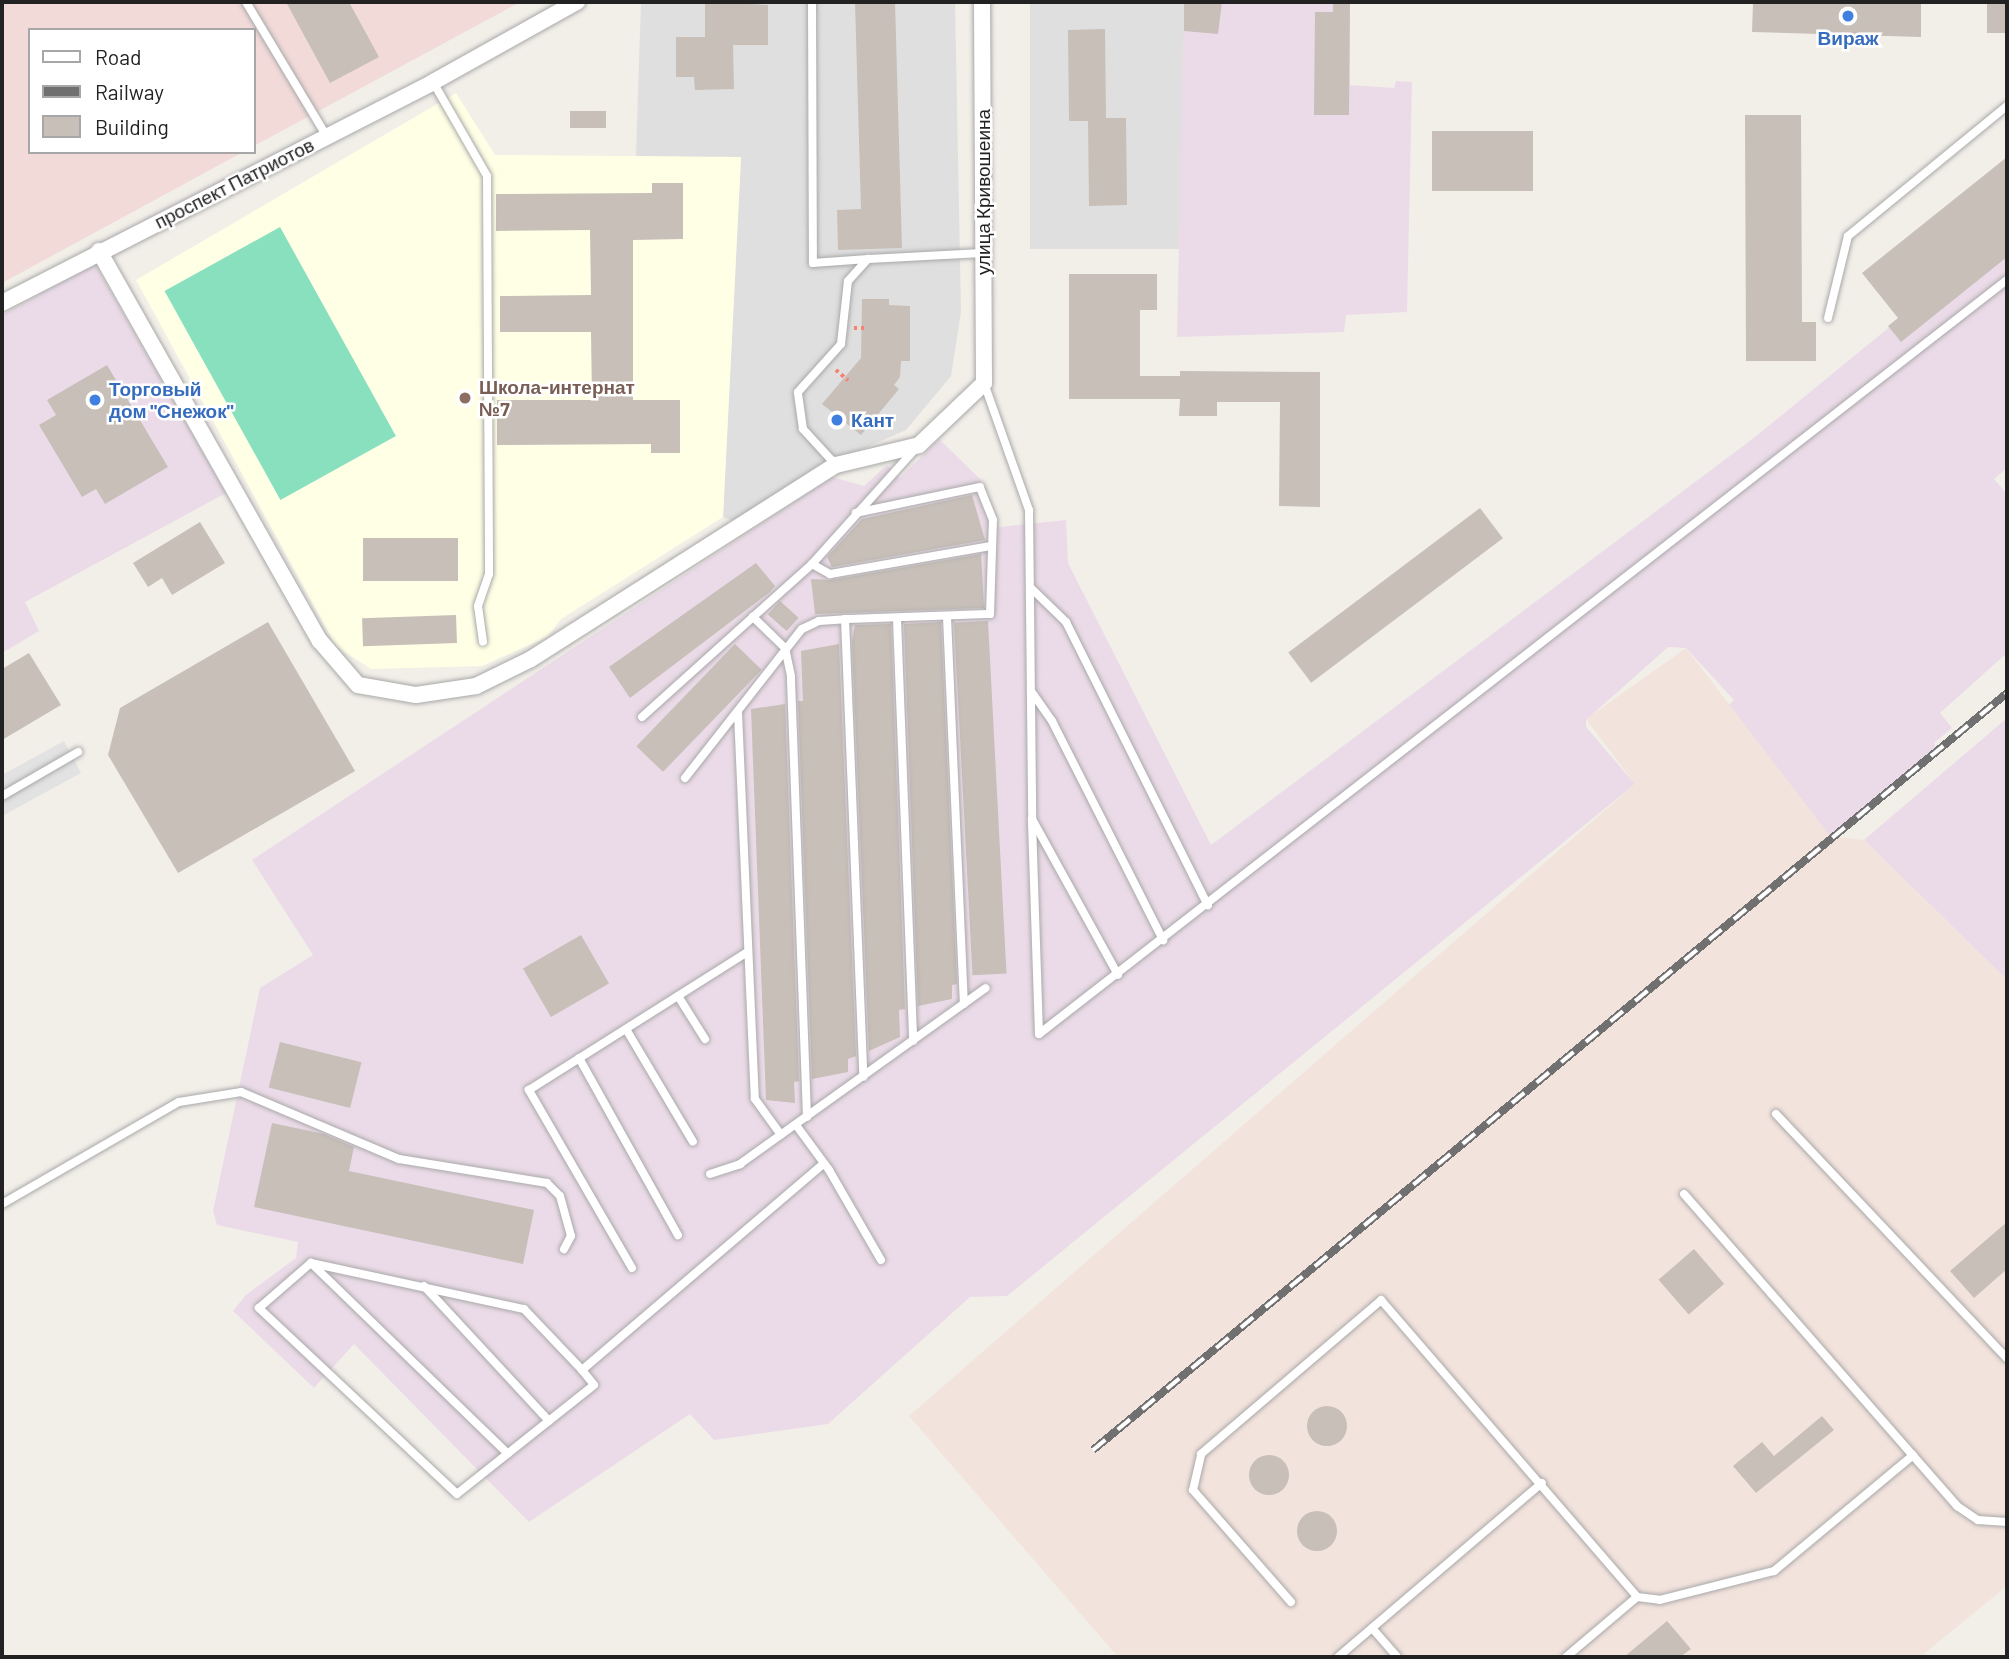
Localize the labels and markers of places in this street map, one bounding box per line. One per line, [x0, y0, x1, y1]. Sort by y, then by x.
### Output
marker: Вираж [1840, 8, 1856, 24]
place label: Вираж [1817, 27, 1879, 49]
place label: Школа-интернат №7 [479, 376, 635, 420]
place label: Торговый дом "Снежок" [109, 378, 234, 422]
marker: Школа-интернат №7 [457, 390, 473, 406]
marker: Торговый дом "Снежок" [87, 392, 103, 408]
place label: Кант [851, 409, 894, 431]
marker: Кант [829, 412, 845, 428]

